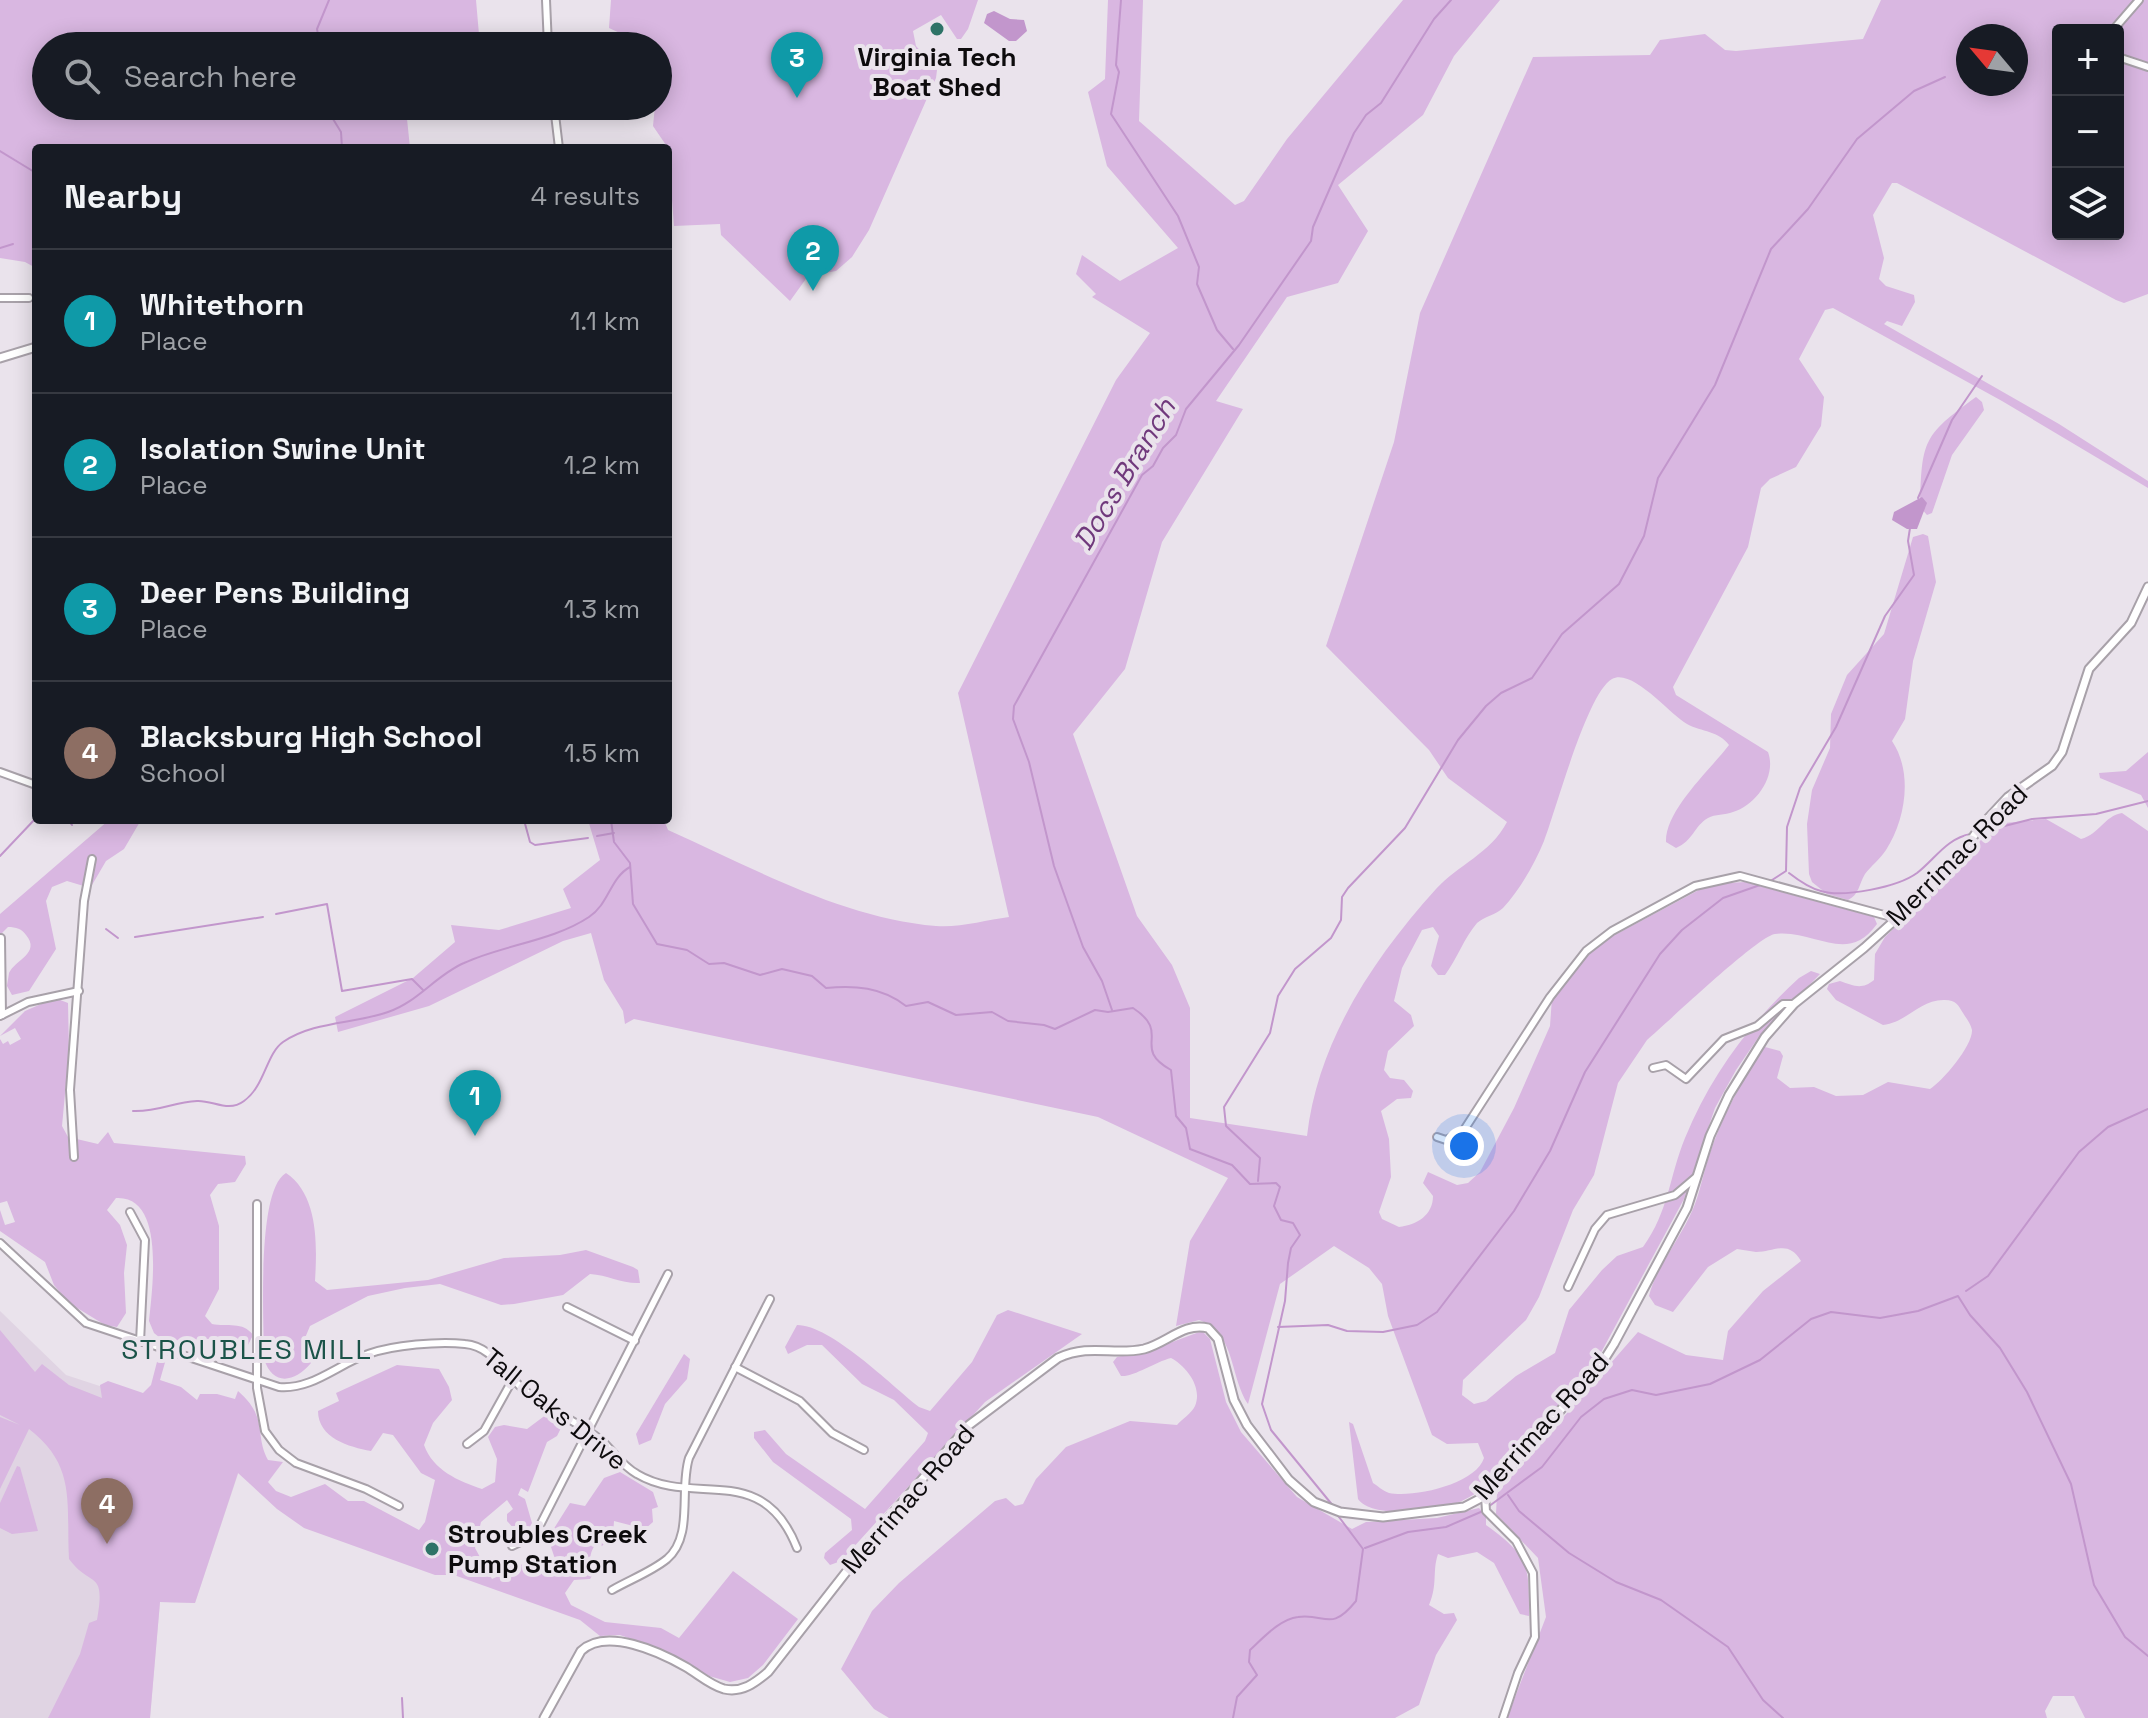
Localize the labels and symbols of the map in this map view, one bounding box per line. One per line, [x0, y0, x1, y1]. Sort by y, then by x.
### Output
marker: Virginia Tech Boat Shed [928, 20, 946, 38]
north arrow [1956, 24, 2028, 96]
pin: 3 [771, 32, 823, 98]
place label: Virginia Tech Boat Shed [857, 40, 1017, 104]
pin: 2 [787, 225, 839, 291]
water label: Docs Branch [1065, 391, 1184, 556]
street label: Merrimac Road [1879, 777, 2035, 933]
pin: 1 [449, 1070, 501, 1136]
your location [1444, 1126, 1484, 1166]
district label: STROUBLES MILL [121, 1331, 373, 1367]
street label: Tall Oaks Drive [476, 1340, 634, 1478]
street label: Merrimac Road [1466, 1345, 1616, 1507]
street label: Merrimac Road [834, 1417, 982, 1581]
pin: 4 [81, 1478, 133, 1544]
place label: Stroubles Creek Pump Station [448, 1517, 648, 1581]
marker: Stroubles Creek Pump Station [423, 1540, 441, 1558]

